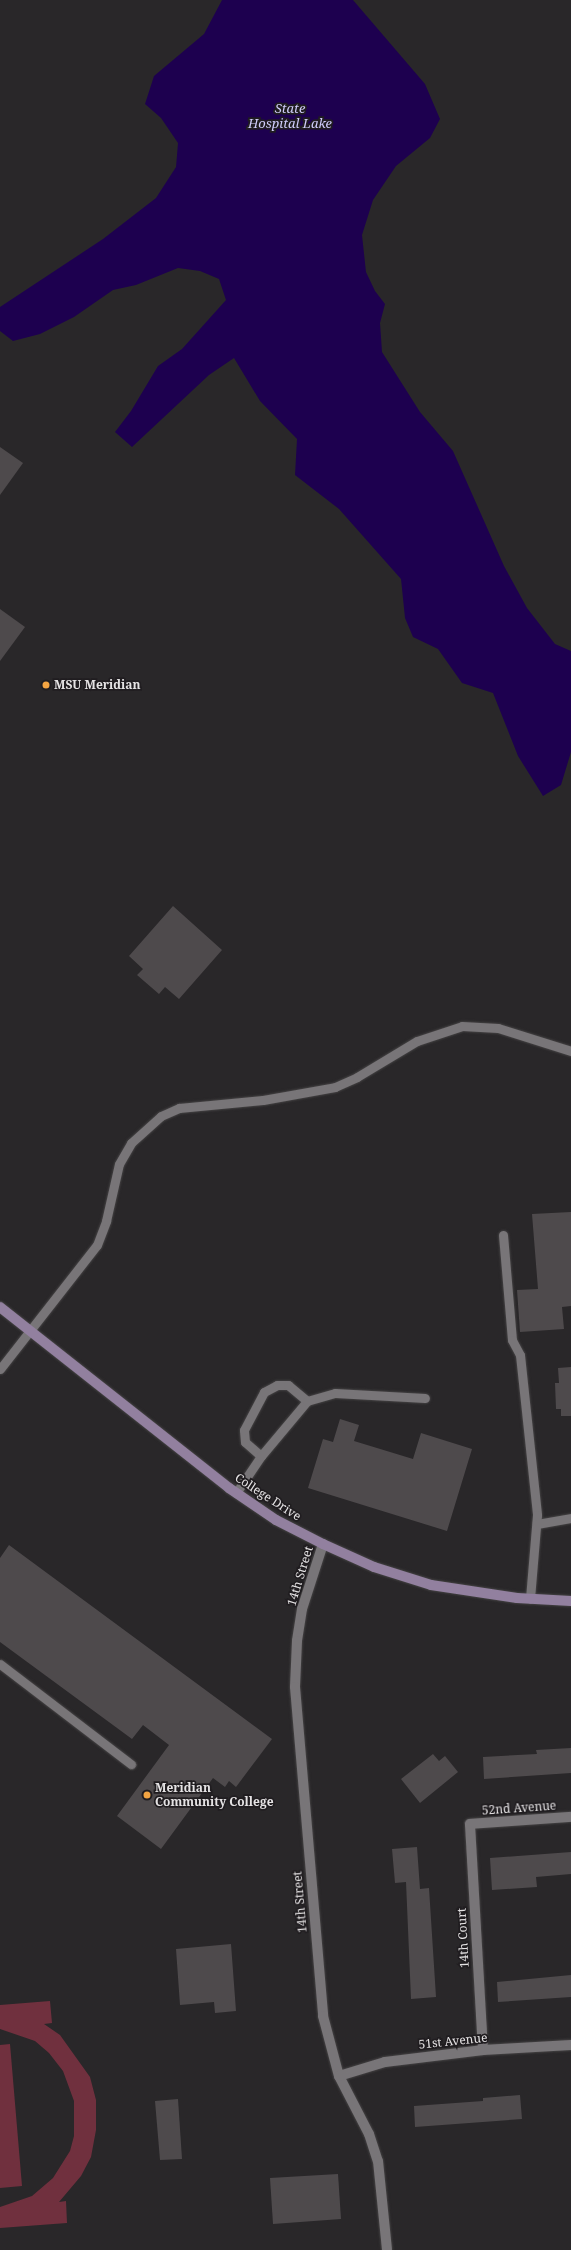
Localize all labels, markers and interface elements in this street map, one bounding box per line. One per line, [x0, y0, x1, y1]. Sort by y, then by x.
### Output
water label: State Hospital Lake [248, 101, 332, 132]
place label: MSU Meridian [54, 678, 140, 692]
marker: MSU Meridian [41, 680, 51, 690]
street label: College Drive [232, 1470, 304, 1524]
street label: 14th Street [284, 1544, 316, 1608]
place label: Meridian Community College [155, 1781, 274, 1809]
marker: Meridian Community College [142, 1790, 152, 1800]
street label: 52nd Avenue [481, 1798, 557, 1818]
street label: 14th Street [290, 1871, 310, 1933]
street label: 14th Court [454, 1908, 472, 1968]
street label: 51st Avenue [418, 2030, 488, 2052]

